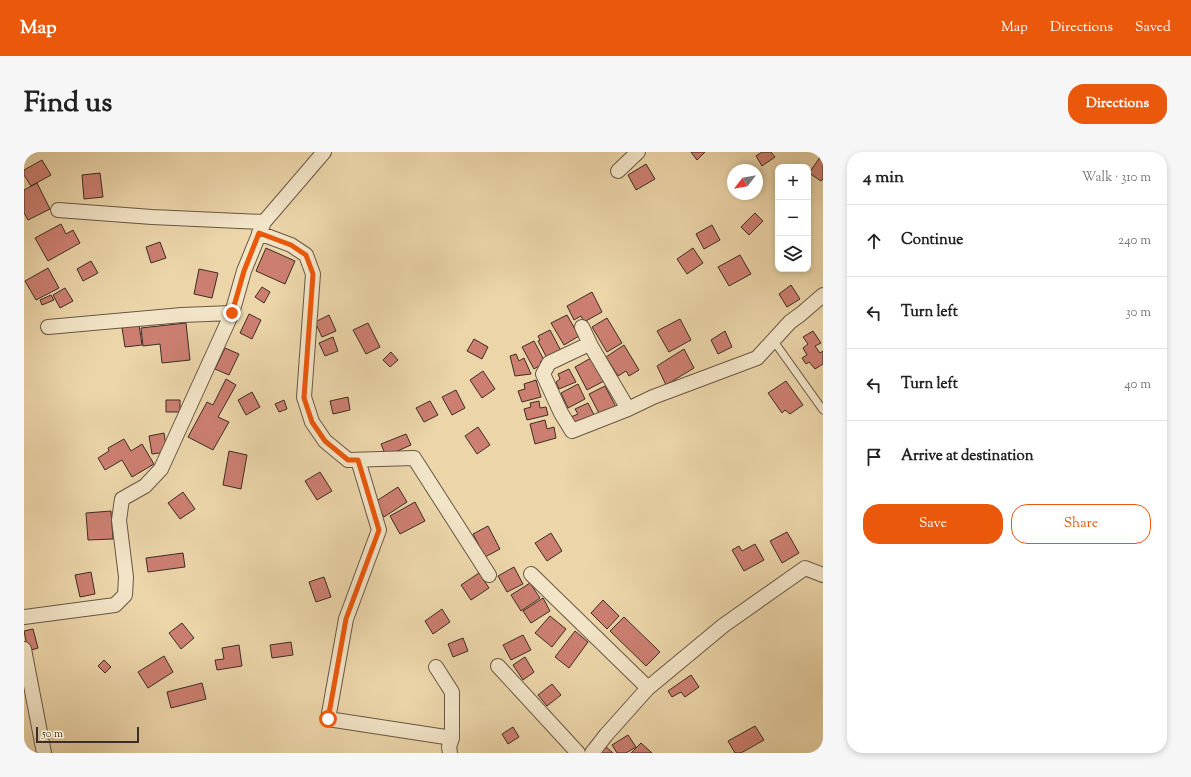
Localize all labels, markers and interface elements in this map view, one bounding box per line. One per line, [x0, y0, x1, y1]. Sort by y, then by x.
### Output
text: Map [20, 15, 57, 42]
text: Map [1001, 18, 1028, 38]
text: Directions [1050, 18, 1113, 38]
text: Saved [1135, 18, 1171, 38]
text: Find us [24, 84, 112, 124]
button: Directions [1068, 84, 1167, 124]
north arrow [727, 164, 763, 200]
map controls [775, 164, 811, 272]
button: + [775, 164, 811, 200]
text: 4 min [863, 166, 904, 190]
text: Walk · 310 m [1082, 169, 1151, 187]
button: − [775, 200, 811, 236]
icon: ahead [863, 230, 885, 252]
text: Continue [901, 230, 963, 251]
text: 240 m [1118, 232, 1151, 250]
button: layers [775, 236, 811, 272]
icon: left [863, 302, 885, 324]
text: Turn left [901, 302, 958, 323]
route end [223, 304, 241, 322]
text: 30 m [1125, 304, 1151, 322]
icon: left [863, 374, 885, 396]
text: Turn left [901, 374, 958, 395]
text: 40 m [1124, 376, 1151, 394]
icon: arrive [863, 446, 885, 468]
text: Arrive at destination [901, 446, 1034, 467]
button: Save [863, 504, 1003, 544]
button: Share [1011, 504, 1151, 544]
route start [319, 710, 337, 728]
scale bar [36, 725, 139, 744]
text: 50 m [42, 726, 63, 742]

